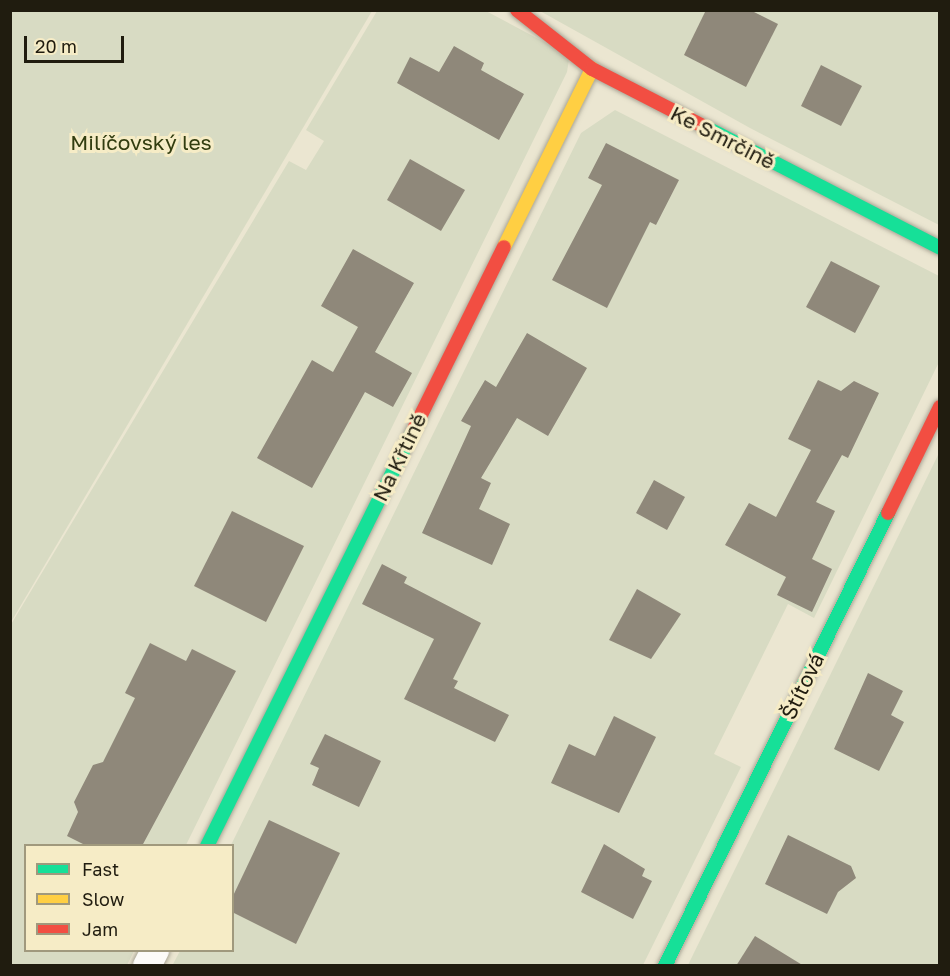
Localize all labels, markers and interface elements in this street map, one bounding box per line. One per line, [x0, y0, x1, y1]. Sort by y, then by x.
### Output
scale bar [27, 24, 128, 62]
text: 20 m [35, 35, 77, 57]
street label: Ke Smrčině [667, 100, 779, 174]
park label: Milíčovský les [70, 129, 212, 155]
street label: Na Křtině [367, 409, 431, 505]
street label: Štítová [775, 649, 829, 723]
legend [24, 844, 234, 952]
text: Fast [82, 858, 119, 880]
text: Slow [82, 888, 124, 910]
text: Jam [82, 918, 118, 940]

